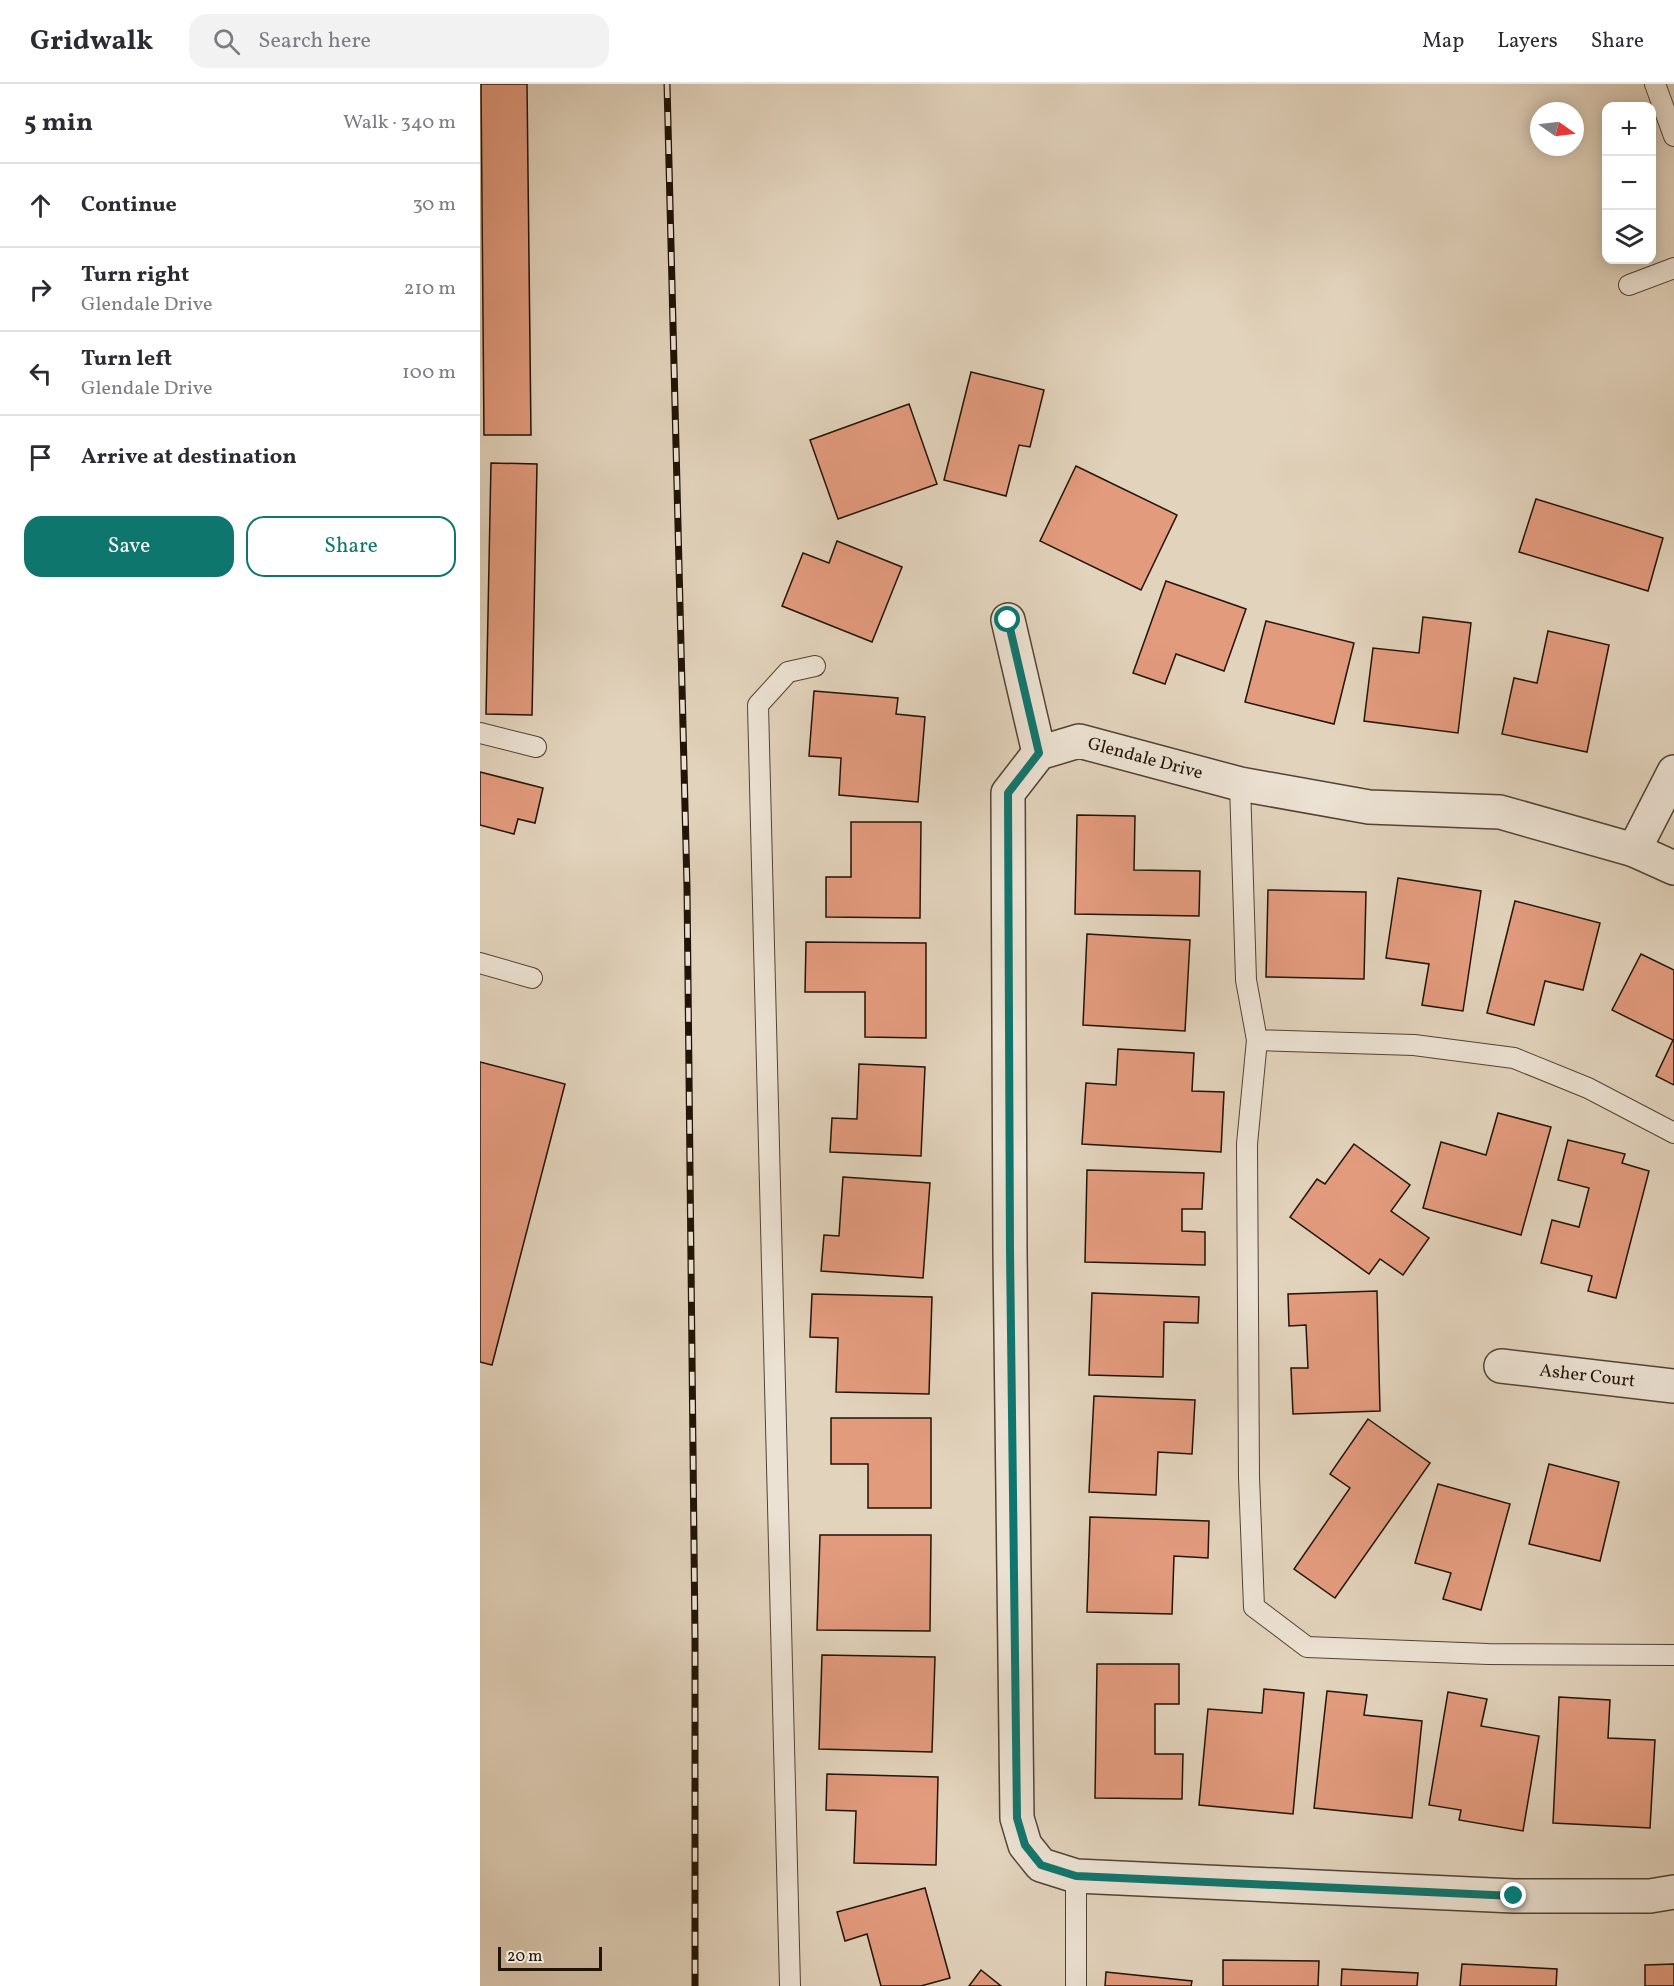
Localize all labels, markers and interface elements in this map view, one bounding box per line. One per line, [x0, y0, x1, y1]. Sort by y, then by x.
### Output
search box [189, 14, 609, 68]
text: Gridwalk [30, 22, 153, 61]
icon: search [210, 25, 243, 58]
text: Search here [258, 26, 371, 57]
text: Map [1422, 27, 1464, 56]
text: Layers [1497, 27, 1558, 56]
text: Share [1591, 27, 1644, 56]
north arrow [1530, 102, 1584, 156]
map controls [1602, 102, 1656, 264]
button: + [1602, 102, 1656, 156]
text: 5 min [24, 105, 93, 141]
text: Walk · 340 m [343, 109, 456, 137]
button: − [1602, 156, 1656, 210]
icon: ahead [24, 189, 57, 222]
text: Continue [81, 190, 177, 221]
text: 30 m [412, 191, 456, 219]
button: layers [1602, 210, 1656, 264]
text: Turn right [81, 260, 189, 291]
icon: right [24, 273, 57, 306]
text: 210 m [404, 275, 456, 303]
text: Glendale Drive [81, 291, 213, 319]
text: Turn left [81, 344, 172, 375]
icon: left [24, 357, 57, 390]
text: 100 m [402, 359, 456, 387]
text: Glendale Drive [81, 375, 213, 403]
icon: arrive [24, 441, 57, 474]
text: Arrive at destination [81, 442, 297, 473]
button: Save [24, 516, 234, 577]
button: Share [246, 516, 456, 577]
route start [994, 606, 1020, 632]
street label: Glendale Drive [1085, 732, 1205, 786]
street label: Asher Court [1538, 1358, 1637, 1394]
route end [1500, 1882, 1526, 1908]
scale bar [498, 1944, 602, 1972]
text: 20 m [507, 1946, 542, 1968]

